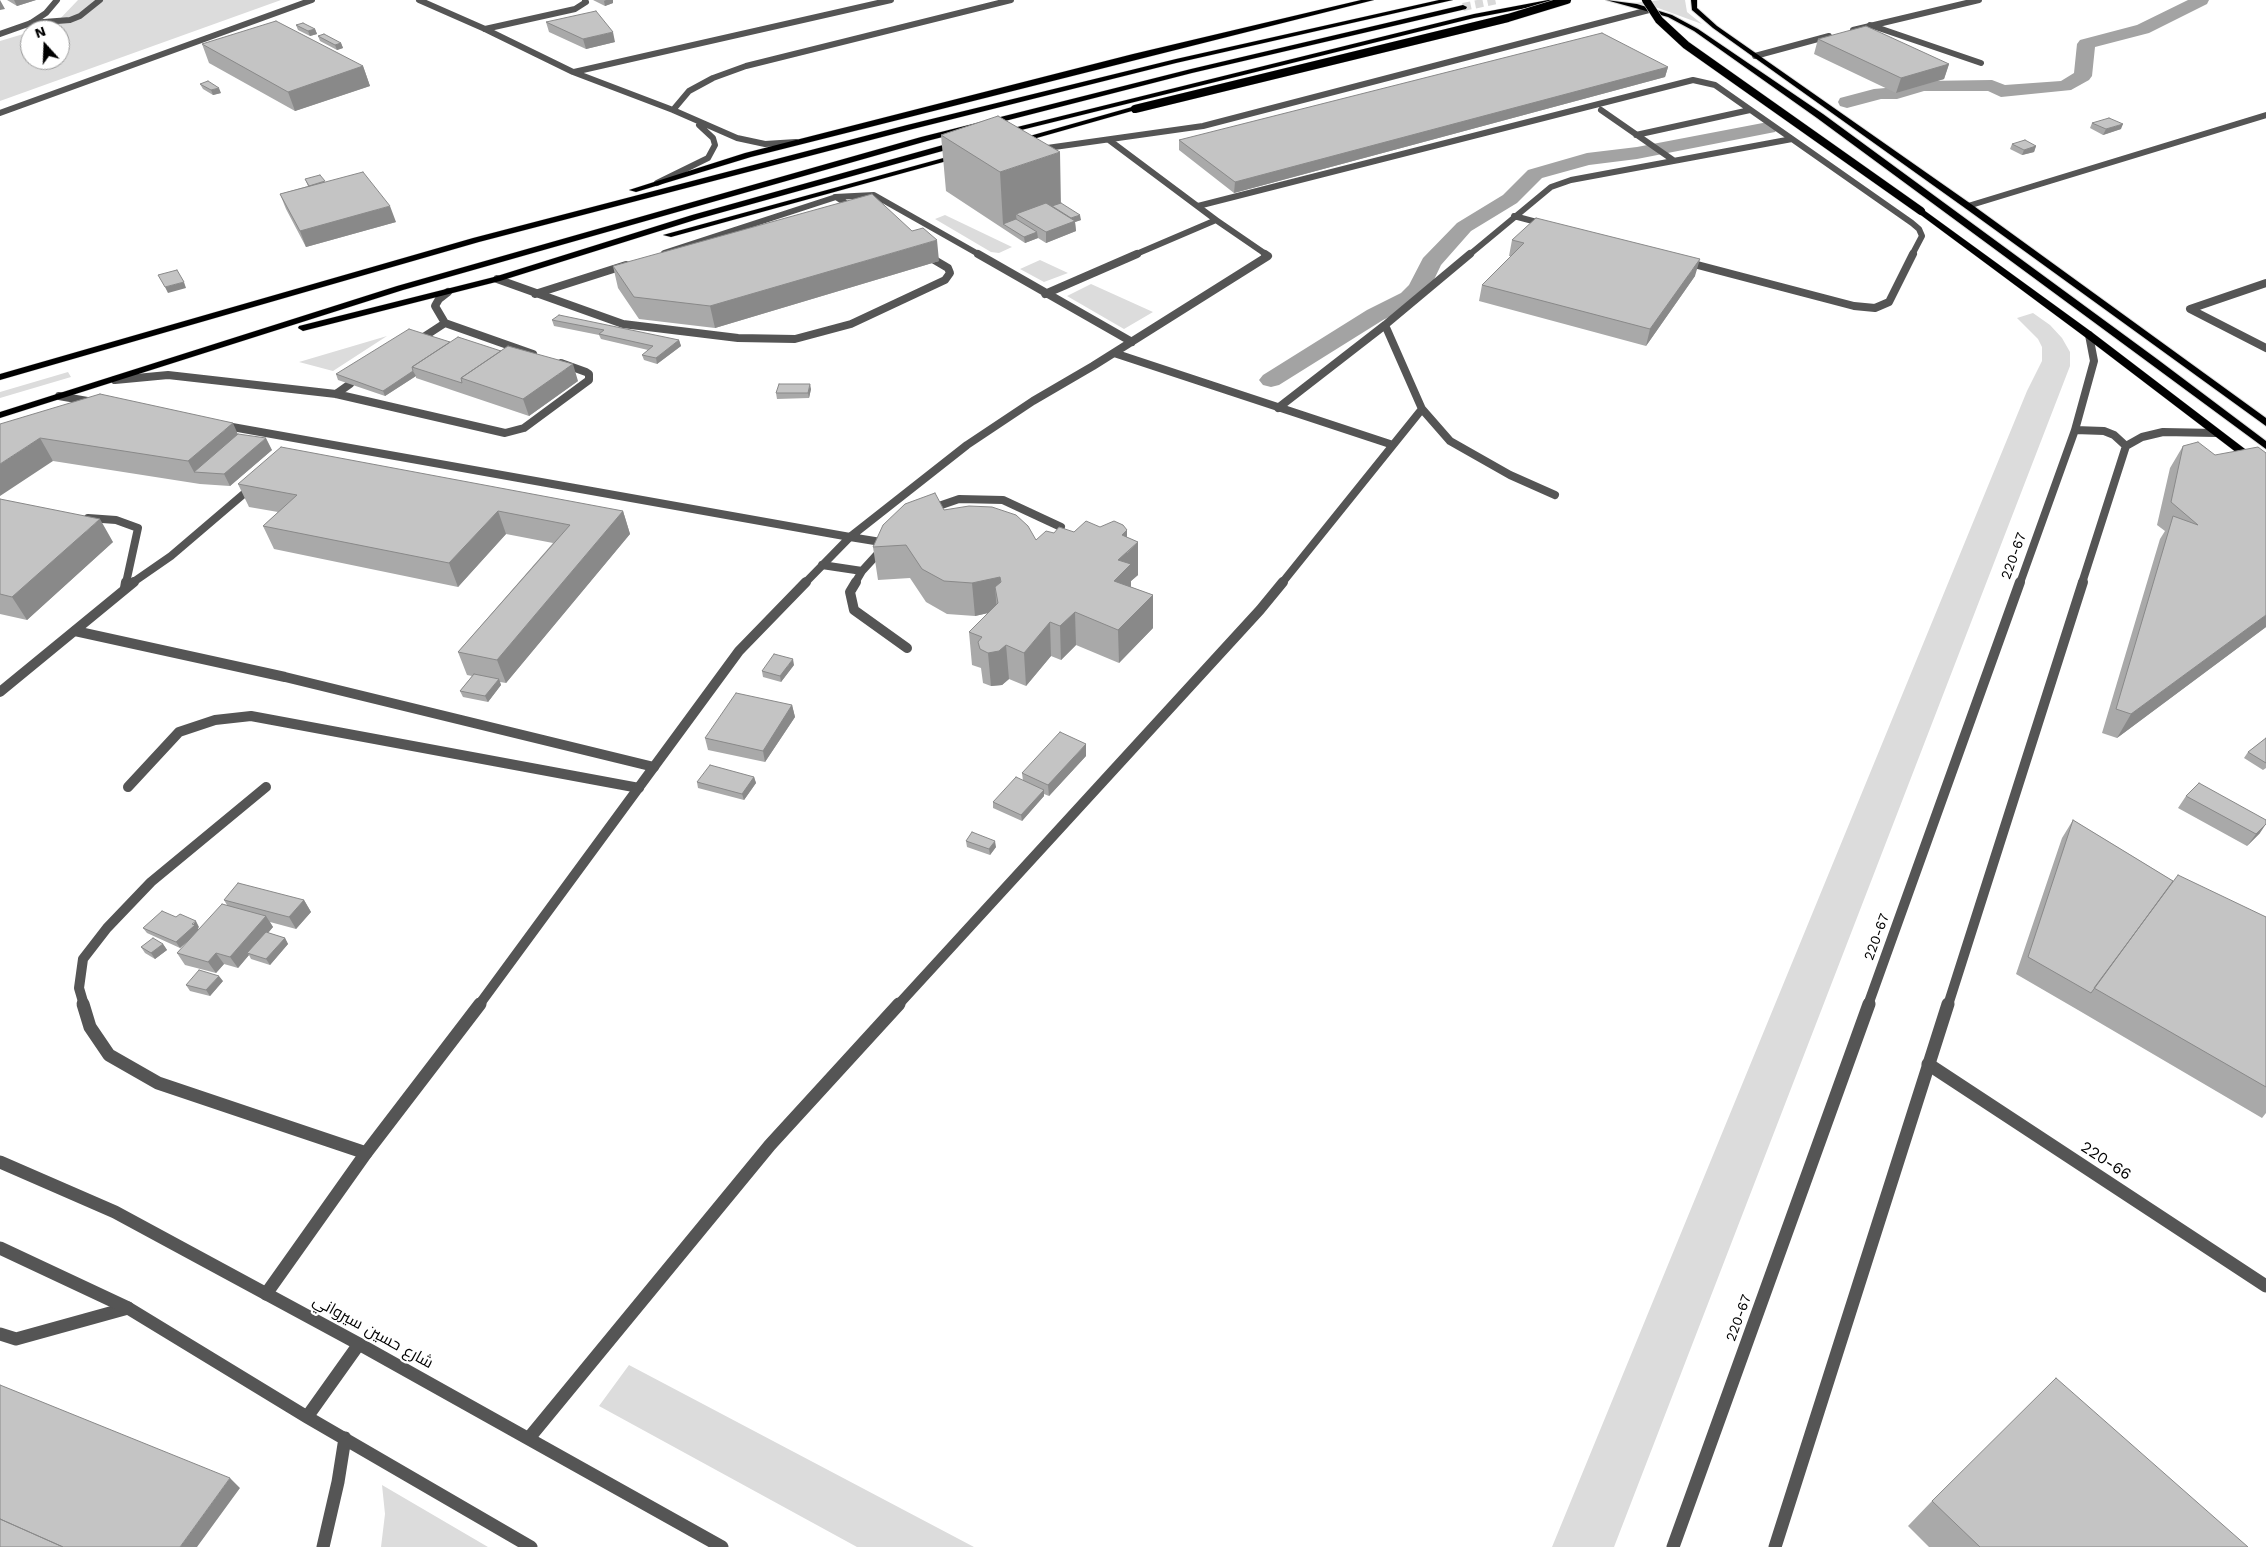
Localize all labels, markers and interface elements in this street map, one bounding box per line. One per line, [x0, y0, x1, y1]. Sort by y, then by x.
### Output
north arrow [20, 20, 70, 70]
text: N [33, 23, 48, 41]
street label: 220-67 [1998, 530, 2030, 582]
street label: 220-67 [1861, 911, 1893, 963]
street label: 220-66 [2077, 1138, 2135, 1184]
street label: شارع حسين سيرواني [309, 1291, 437, 1373]
street label: 220-67 [1723, 1292, 1755, 1344]

